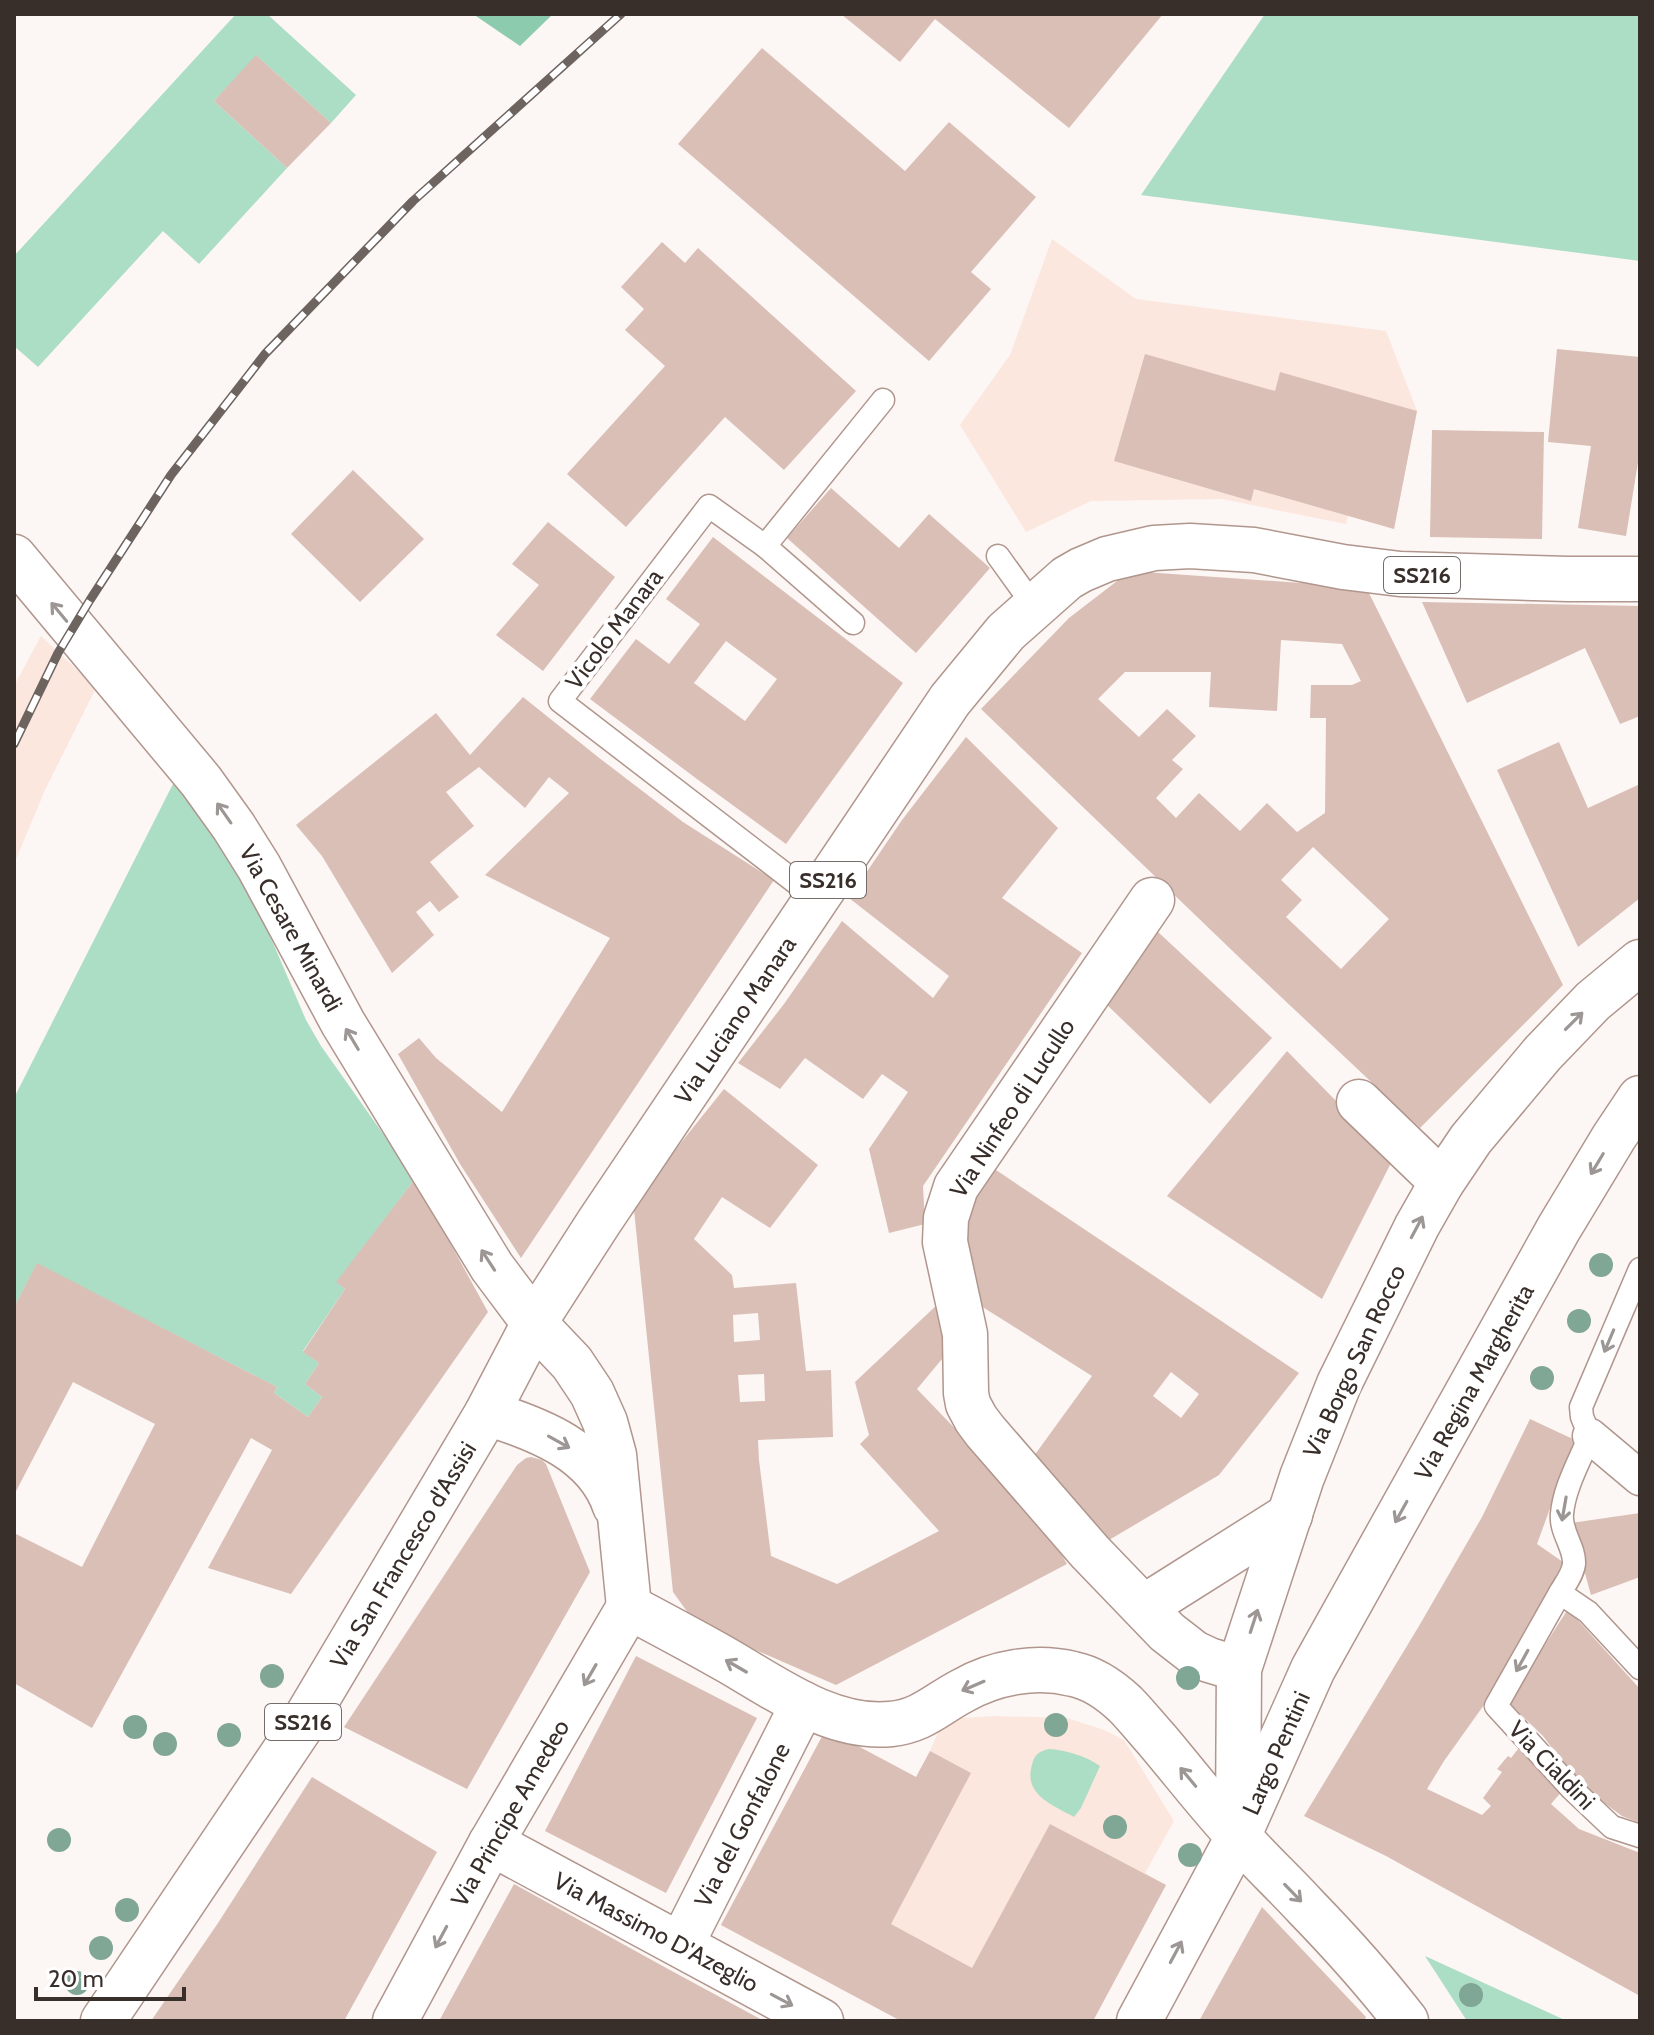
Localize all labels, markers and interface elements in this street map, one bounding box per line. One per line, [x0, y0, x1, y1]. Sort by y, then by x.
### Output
road number: SS216 [1384, 557, 1460, 593]
street label: Vicolo Manara [559, 563, 669, 695]
one-way arrow [50, 602, 68, 623]
one-way arrow [216, 802, 232, 824]
street label: Via Cesare Minardi [233, 840, 349, 1016]
road number: SS216 [790, 862, 866, 898]
street label: Via Luciano Manara [668, 930, 802, 1110]
one-way arrow [1564, 1011, 1584, 1030]
street label: Via Ninfeo di Lucullo [943, 1013, 1081, 1203]
one-way arrow [344, 1028, 360, 1051]
one-way arrow [1589, 1152, 1605, 1174]
one-way arrow [1410, 1215, 1426, 1239]
one-way arrow [479, 1250, 496, 1272]
street label: Via Borgo San Rocco [1297, 1260, 1411, 1462]
street label: Via Regina Margherita [1408, 1278, 1540, 1485]
one-way arrow [1601, 1328, 1616, 1353]
one-way arrow [546, 1435, 570, 1451]
street label: Via San Francesco d'Assisi [324, 1436, 482, 1674]
one-way arrow [1556, 1495, 1571, 1521]
one-way arrow [1393, 1500, 1409, 1523]
one-way arrow [1248, 1609, 1263, 1634]
one-way arrow [1514, 1649, 1530, 1672]
one-way arrow [725, 1658, 749, 1673]
one-way arrow [582, 1663, 598, 1686]
one-way arrow [961, 1679, 986, 1694]
street label: Largo Pentini [1236, 1687, 1316, 1819]
road number: SS216 [265, 1704, 341, 1740]
street label: Via Principe Amedeo [445, 1714, 575, 1912]
street label: Via Cialdini [1503, 1715, 1601, 1815]
street label: Via del Gonfalone [688, 1738, 796, 1912]
one-way arrow [1179, 1768, 1197, 1788]
street label: Via Massimo D'Azeglio [549, 1866, 763, 1998]
one-way arrow [1283, 1883, 1302, 1902]
one-way arrow [432, 1924, 448, 1948]
one-way arrow [1169, 1941, 1184, 1965]
scale bar [36, 1951, 184, 2001]
text: 20 m [48, 1964, 104, 1993]
one-way arrow [769, 1992, 793, 2008]

